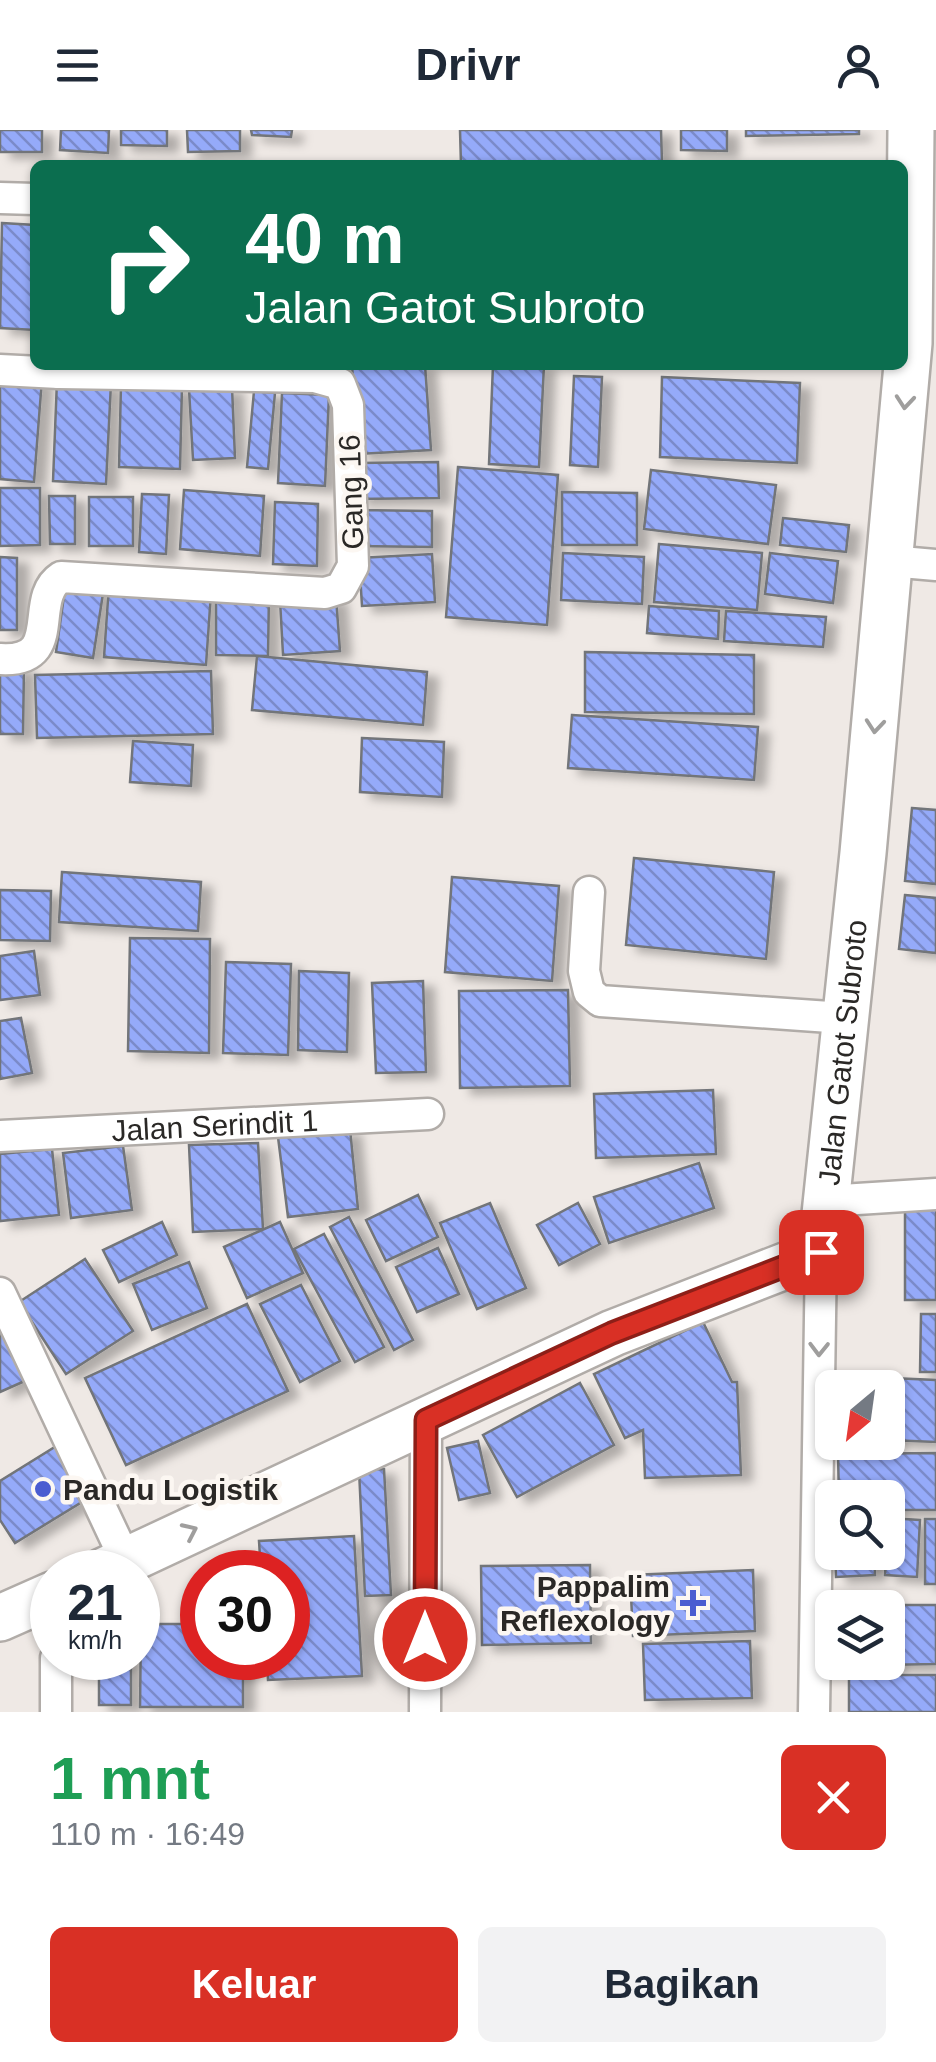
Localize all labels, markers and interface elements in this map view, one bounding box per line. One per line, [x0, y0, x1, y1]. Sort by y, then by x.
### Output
icon: menu [50, 38, 105, 93]
icon: person [831, 38, 886, 93]
text: Drivr [415, 39, 521, 90]
icon: right [80, 200, 210, 330]
text: 40 m [245, 200, 405, 278]
text: Jalan Gatot Subroto [245, 282, 645, 333]
one-way arrow [894, 395, 916, 411]
street label: Gang 16 [333, 434, 369, 550]
one-way arrow [864, 718, 886, 734]
street label: Jalan Gatot Subroto [812, 918, 872, 1187]
street label: Jalan Serindit 1 [111, 1103, 319, 1147]
pin [779, 1210, 864, 1295]
icon: arrive [794, 1225, 849, 1280]
one-way arrow [809, 1342, 830, 1358]
north arrow [815, 1370, 905, 1460]
map controls [815, 1370, 905, 1680]
place label: Pandu Logistik [63, 1473, 278, 1506]
marker: Pandu Logistik [32, 1478, 54, 1500]
button: search [815, 1480, 905, 1570]
one-way arrow [180, 1524, 198, 1544]
speed limit sign: 30 [180, 1550, 310, 1680]
place label: Pappalim Reflexology [500, 1570, 670, 1637]
text: 21 [67, 1575, 123, 1631]
position arrow [373, 1587, 477, 1691]
marker: Pappalim Reflexology [680, 1590, 706, 1616]
button: layers [815, 1590, 905, 1680]
text: km/h [68, 1626, 122, 1654]
text: 1 mnt [50, 1745, 210, 1812]
button: close [781, 1745, 886, 1850]
text: 110 m · 16:49 [50, 1816, 245, 1852]
button: Keluar [50, 1927, 458, 2042]
button: Bagikan [478, 1927, 886, 2042]

